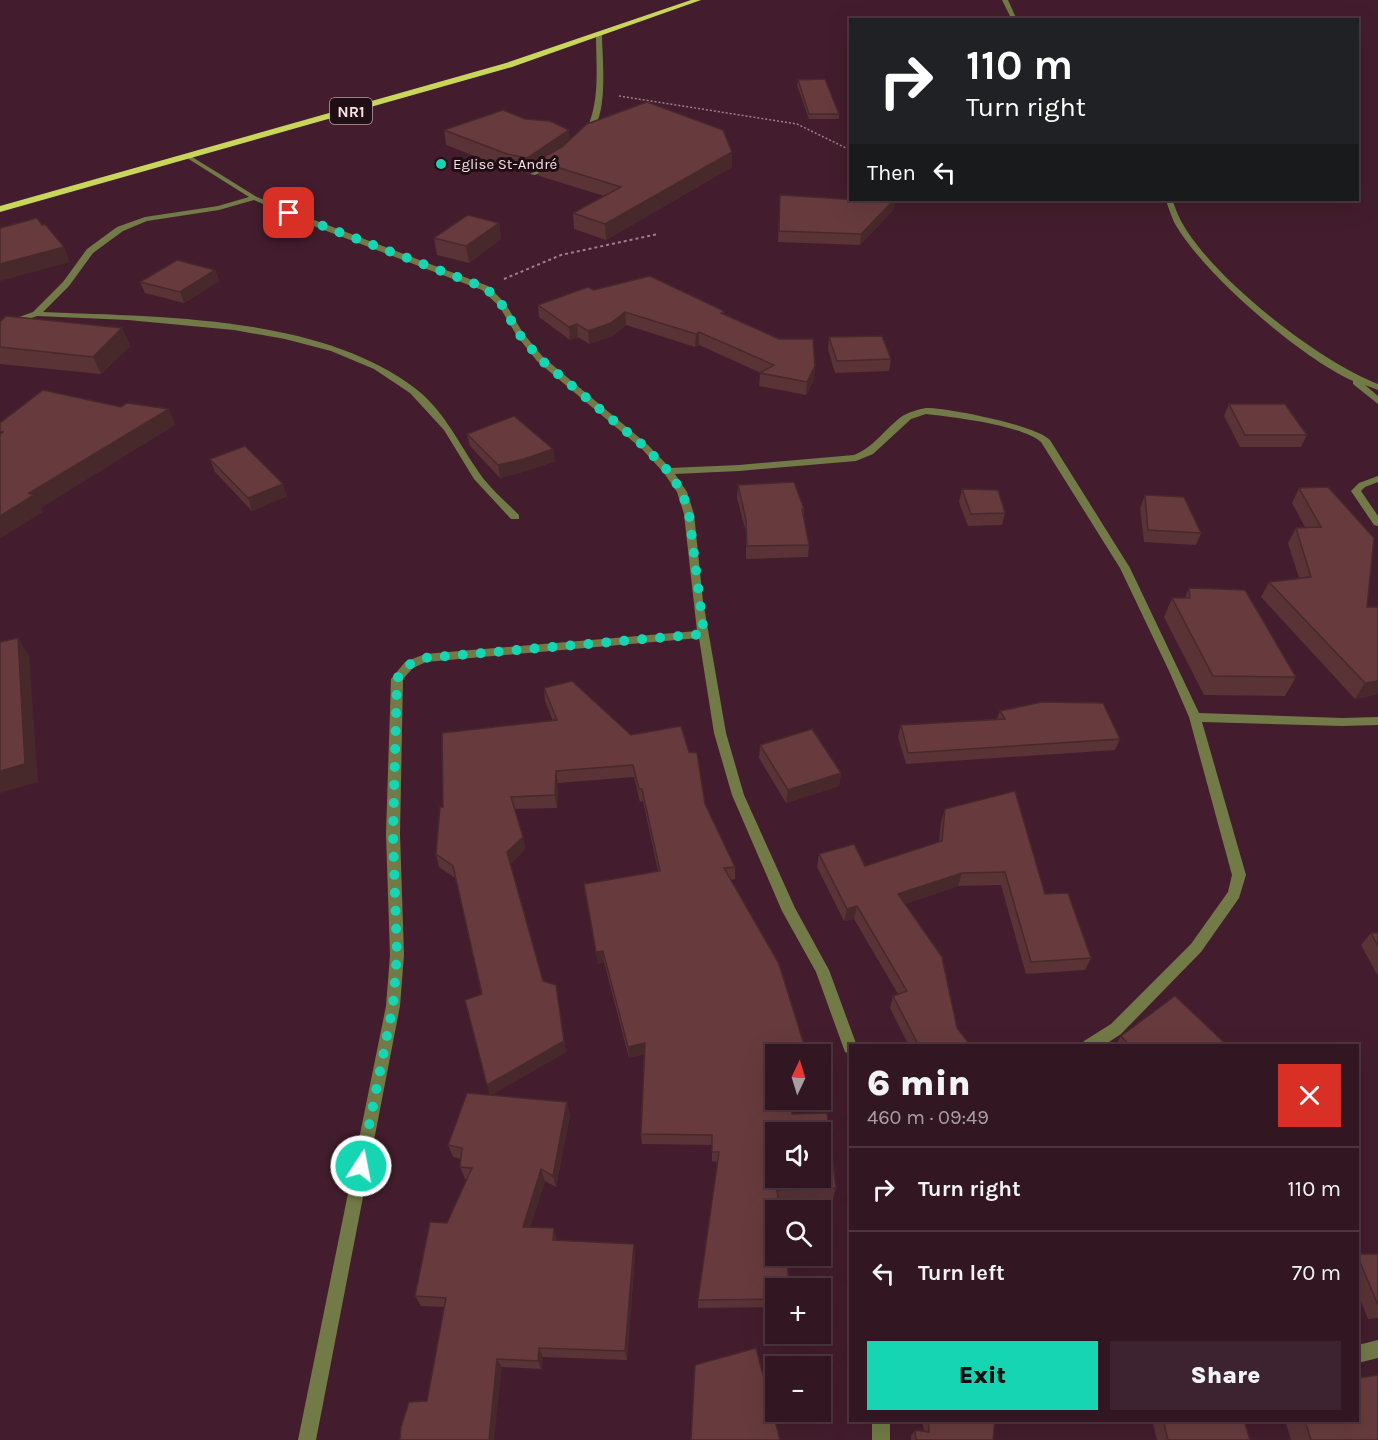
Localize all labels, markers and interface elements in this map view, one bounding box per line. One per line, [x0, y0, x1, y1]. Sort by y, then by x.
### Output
text: 110 m [966, 40, 1073, 90]
icon: right [867, 42, 945, 120]
text: Turn right [966, 91, 1086, 123]
road number: NR1 [330, 98, 372, 124]
place label: Eglise St-André [453, 155, 557, 173]
icon: left [928, 156, 961, 189]
marker: Eglise St-André [434, 157, 448, 171]
text: Then [867, 160, 916, 186]
pin [263, 187, 314, 238]
icon: arrive [272, 196, 305, 229]
north arrow [765, 1044, 831, 1110]
map controls [765, 1044, 831, 1422]
text: 6 min [867, 1062, 971, 1104]
button: close [1278, 1064, 1341, 1127]
text: 460 m · 09:49 [867, 1106, 989, 1129]
button: sound [765, 1122, 831, 1188]
position arrow [329, 1134, 393, 1198]
icon: right [867, 1173, 900, 1206]
text: Turn right [918, 1176, 1021, 1202]
text: 110 m [1288, 1176, 1341, 1202]
button: search [765, 1200, 831, 1266]
icon: left [867, 1257, 900, 1290]
text: Turn left [918, 1260, 1005, 1286]
text: 70 m [1292, 1260, 1341, 1286]
button: + [765, 1278, 831, 1344]
button: Exit [867, 1341, 1098, 1410]
button: Share [1110, 1341, 1341, 1410]
button: − [765, 1356, 831, 1422]

